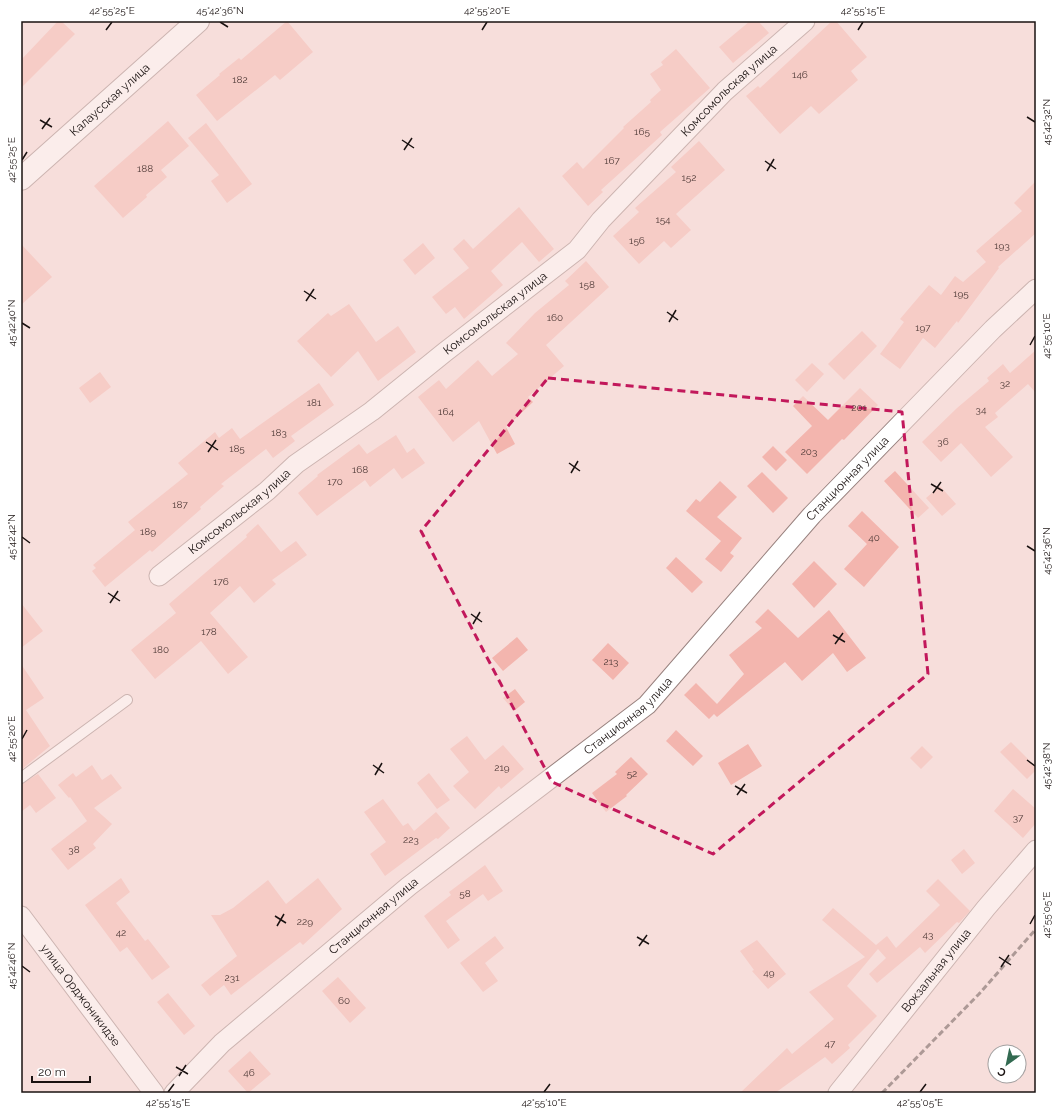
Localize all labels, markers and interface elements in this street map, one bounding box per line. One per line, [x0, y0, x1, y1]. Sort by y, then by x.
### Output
text: 42°55'25"E [89, 5, 135, 16]
text: 45°42'36"N [196, 5, 244, 16]
text: 42°55'20"E [464, 5, 510, 16]
text: 42°55'15"E [841, 5, 885, 16]
street label: Комсомольская улица [678, 42, 780, 139]
street label: Калаусская улица [67, 60, 153, 139]
house number: 146 [792, 69, 808, 80]
house number: 182 [232, 74, 248, 85]
text: 45°42'32"N [1041, 99, 1052, 145]
house number: 165 [634, 126, 650, 137]
text: 42°55'25"E [6, 137, 17, 183]
house number: 167 [604, 155, 620, 166]
house number: 188 [137, 163, 153, 174]
house number: 152 [682, 172, 696, 183]
house number: 154 [655, 214, 671, 225]
house number: 156 [629, 235, 645, 246]
house number: 193 [994, 240, 1010, 251]
street label: Комсомольская улица [441, 269, 550, 358]
house number: 158 [579, 279, 595, 290]
house number: 195 [953, 288, 969, 299]
text: 45°42'40"N [6, 300, 17, 346]
house number: 160 [547, 312, 563, 323]
text: 42°55'10"E [1041, 313, 1052, 359]
house number: 197 [915, 322, 931, 333]
house number: 32 [1000, 378, 1010, 389]
house number: 181 [307, 397, 322, 408]
house number: 201 [851, 402, 868, 413]
house number: 34 [976, 404, 987, 415]
house number: 164 [438, 406, 454, 417]
house number: 183 [271, 427, 287, 438]
street label: Станционная улица [803, 433, 892, 524]
house number: 36 [937, 436, 949, 447]
house number: 185 [229, 443, 245, 454]
house number: 203 [801, 446, 817, 457]
house number: 168 [352, 464, 368, 475]
street label: Комсомольская улица [186, 466, 293, 557]
house number: 170 [327, 476, 343, 487]
house number: 187 [172, 499, 188, 510]
text: 45°42'42"N [6, 514, 17, 560]
house number: 189 [140, 526, 156, 537]
text: 45°42'36"N [1041, 527, 1052, 575]
house number: 40 [868, 532, 880, 543]
house number: 176 [213, 576, 229, 587]
house number: 178 [201, 626, 217, 637]
house number: 180 [153, 644, 169, 655]
house number: 213 [604, 656, 618, 667]
street label: Станционная улица [581, 674, 675, 758]
text: 42°55'20"E [6, 716, 17, 762]
text: 45°42'38"N [1041, 742, 1052, 790]
house number: 219 [494, 762, 510, 773]
house number: 52 [627, 768, 637, 779]
house number: 37 [1013, 812, 1024, 823]
house number: 223 [403, 834, 419, 845]
house number: 38 [68, 844, 80, 855]
street label: Станционная улица [326, 875, 421, 957]
house number: 58 [459, 888, 471, 899]
text: 42°55'05"E [1041, 892, 1052, 938]
house number: 229 [297, 916, 313, 927]
street label: Вокзальная улица [899, 926, 974, 1015]
house number: 42 [116, 927, 126, 938]
house number: 43 [923, 929, 933, 940]
street label: улица Орджоникидзе [38, 941, 123, 1049]
text: 45°42'46"N [6, 943, 17, 989]
house number: 49 [763, 967, 775, 978]
house number: 231 [225, 972, 240, 983]
house number: 60 [338, 995, 350, 1006]
house number: 47 [825, 1038, 836, 1049]
north arrow [987, 1044, 1027, 1084]
scale bar [32, 1058, 90, 1084]
text: С [995, 1064, 1009, 1079]
text: 20 m [38, 1065, 66, 1079]
house number: 46 [243, 1067, 255, 1078]
text: 42°55'15"E [146, 1097, 190, 1108]
text: 42°55'10"E [521, 1097, 567, 1108]
text: 42°55'05"E [897, 1097, 943, 1108]

